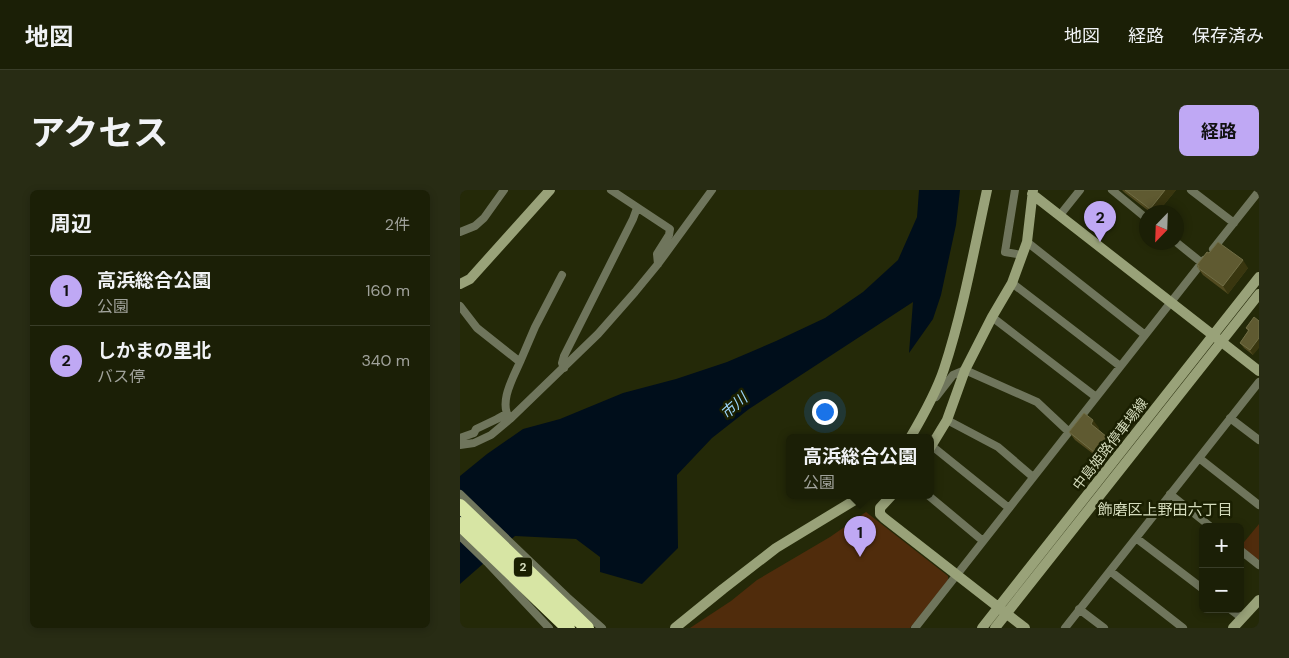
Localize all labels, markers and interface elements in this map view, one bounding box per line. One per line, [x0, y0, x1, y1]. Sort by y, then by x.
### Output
text: 地図 [25, 21, 73, 52]
text: 地図 [1064, 24, 1100, 48]
text: 経路 [1128, 24, 1164, 48]
text: 保存済み [1192, 24, 1264, 48]
button: 経路 [1179, 105, 1259, 156]
text: アクセス [30, 110, 168, 156]
pin: 2 [1084, 201, 1116, 242]
north arrow [1139, 205, 1184, 250]
text: 周辺 [50, 210, 92, 238]
text: 2件 [385, 214, 410, 235]
text: 高浜総合公園 [97, 268, 211, 293]
text: 1 [63, 280, 69, 301]
text: 160 m [366, 280, 410, 301]
text: 公園 [97, 296, 129, 317]
text: しかまの里北 [97, 338, 211, 363]
text: 2 [61, 350, 71, 371]
text: 340 m [361, 350, 410, 371]
text: バス停 [97, 366, 145, 387]
water label: 市川 [716, 387, 753, 423]
street label: 中島姫路停車場線 [1068, 394, 1152, 494]
your location [812, 399, 838, 425]
popup [786, 434, 934, 499]
text: 高浜総合公園 [803, 444, 917, 469]
text: 公園 [803, 472, 835, 493]
district label: 飾磨区上野田六丁目 [1097, 500, 1233, 520]
pin: 1 [844, 516, 876, 557]
map controls [1199, 523, 1244, 613]
button: + [1199, 523, 1244, 568]
road number: 2 [514, 558, 532, 577]
button: − [1199, 568, 1244, 613]

